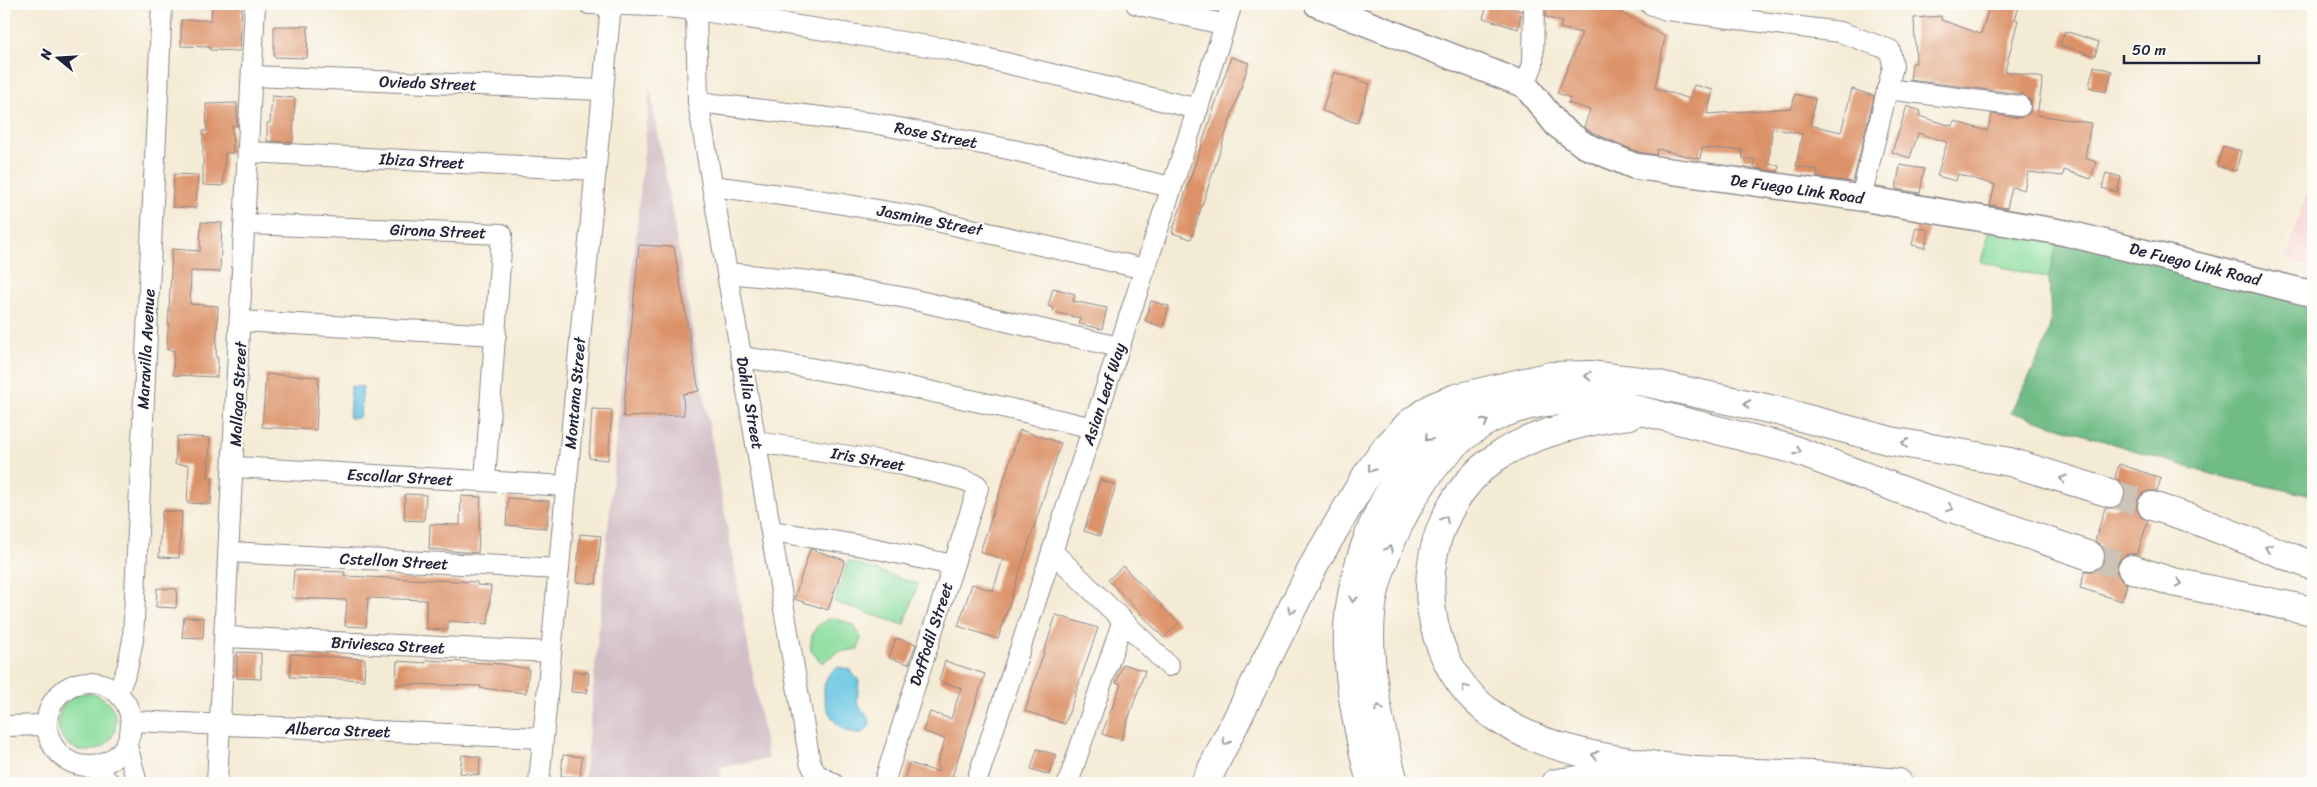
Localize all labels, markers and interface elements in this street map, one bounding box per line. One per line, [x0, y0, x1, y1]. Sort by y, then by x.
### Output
north arrow [32, 32, 82, 82]
scale bar [2124, 32, 2260, 64]
text: 50 m [2132, 37, 2167, 63]
text: N [32, 45, 60, 64]
street label: Oviedo Street [379, 67, 477, 99]
street label: Rose Street [892, 113, 980, 157]
street label: Ibiza Street [378, 144, 465, 178]
street label: De Fuego Link Road [1728, 165, 1867, 213]
street label: Jasmine Street [874, 195, 986, 245]
street label: Girona Street [389, 215, 487, 247]
street label: De Fuego Link Road [2126, 234, 2265, 295]
street label: Maravilla Avenue [128, 288, 164, 410]
street label: Montana Street [556, 335, 594, 450]
street label: Asian Leaf Way [1073, 338, 1134, 450]
street label: Mallaga Street [221, 340, 255, 447]
street label: Dahlia Street [728, 354, 772, 452]
one-way arrow [1583, 370, 1591, 381]
one-way arrow [1743, 399, 1752, 410]
one-way arrow [1480, 418, 1489, 428]
one-way arrow [1425, 433, 1434, 442]
street label: Iris Street [828, 438, 907, 480]
one-way arrow [1901, 439, 1909, 449]
one-way arrow [1793, 445, 1802, 455]
street label: Escollar Street [346, 460, 454, 494]
one-way arrow [1368, 463, 1377, 473]
one-way arrow [2060, 474, 2068, 484]
one-way arrow [1945, 502, 1954, 512]
one-way arrow [1439, 515, 1449, 524]
street label: Cstellon Street [339, 544, 449, 578]
one-way arrow [2264, 544, 2273, 554]
one-way arrow [1383, 545, 1393, 553]
one-way arrow [2174, 577, 2183, 588]
street label: Daffodil Street [901, 578, 961, 690]
one-way arrow [1348, 594, 1358, 603]
one-way arrow [1287, 605, 1297, 614]
street label: Briviesca Street [330, 628, 446, 662]
one-way arrow [1462, 685, 1471, 694]
one-way arrow [1374, 703, 1384, 712]
street label: Alberca Street [284, 714, 391, 746]
one-way arrow [1222, 736, 1232, 745]
one-way arrow [1590, 750, 1599, 761]

